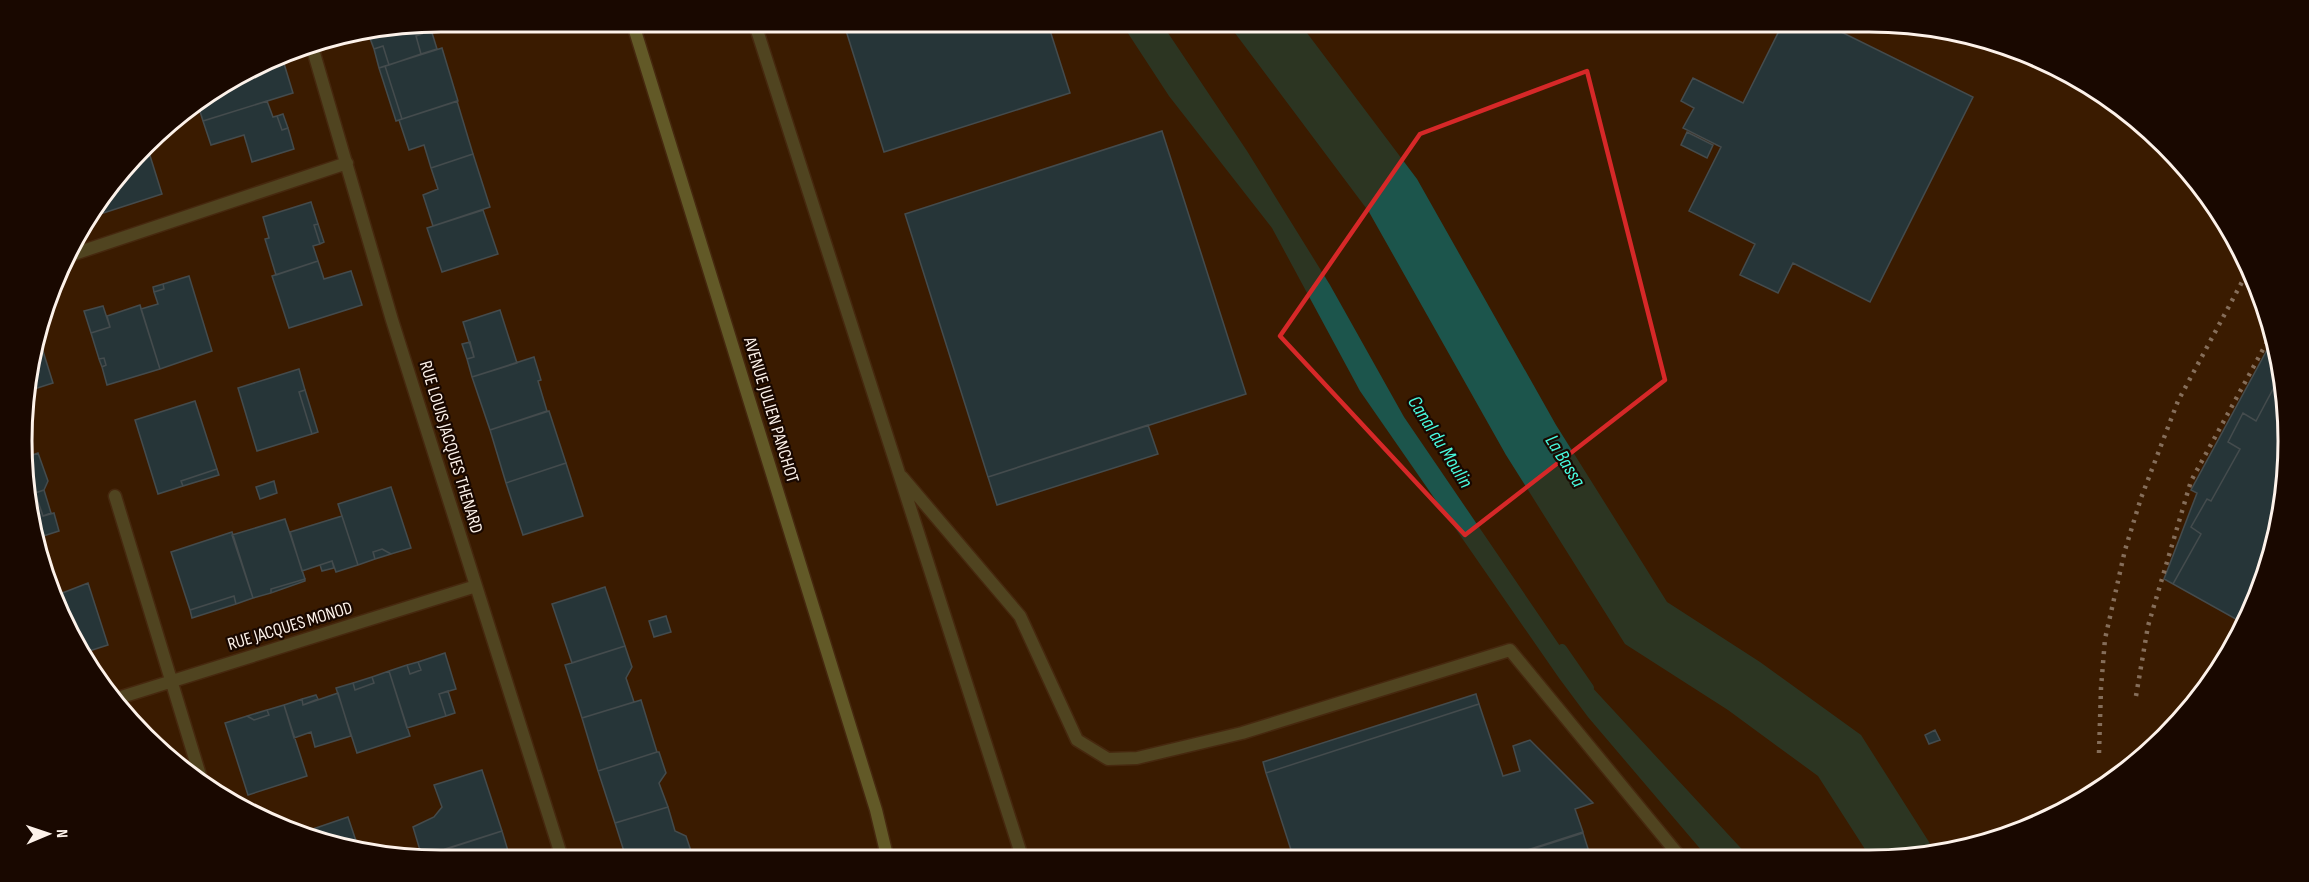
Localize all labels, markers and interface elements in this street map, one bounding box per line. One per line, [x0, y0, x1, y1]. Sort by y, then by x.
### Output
street label: AVENUE JULIEN PANCHOT [739, 334, 803, 485]
street label: RUE LOUIS JACQUES THENARD [415, 358, 487, 536]
water label: Canal du Moulin [1402, 391, 1478, 493]
water label: La Bassa [1540, 430, 1590, 492]
street label: RUE JACQUES MONOD [225, 597, 355, 655]
north arrow [18, 804, 78, 864]
text: N [52, 829, 71, 838]

